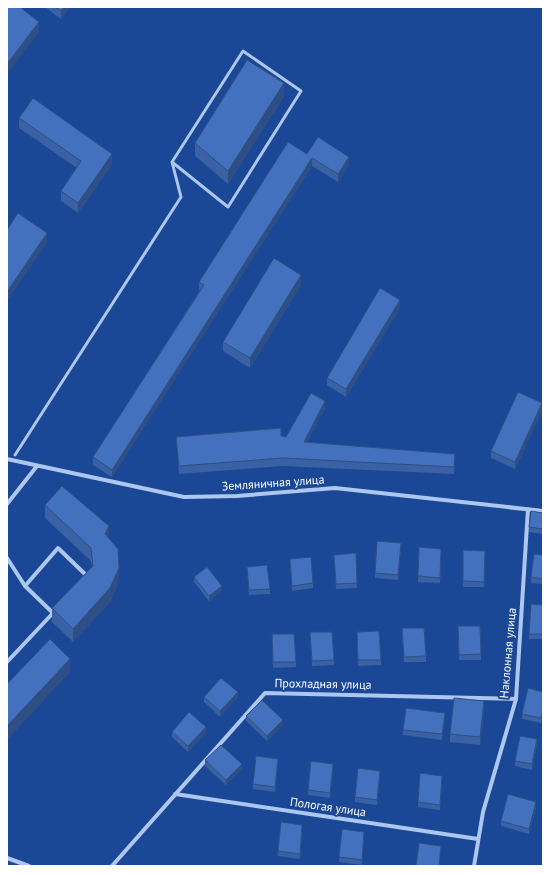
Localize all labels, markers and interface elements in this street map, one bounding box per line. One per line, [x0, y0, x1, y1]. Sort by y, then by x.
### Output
street label: Земляничная улица [221, 471, 325, 494]
street label: Наклонная улица [496, 607, 519, 699]
street label: Прохладная улица [274, 675, 372, 692]
street label: Пологая улица [289, 794, 367, 819]

